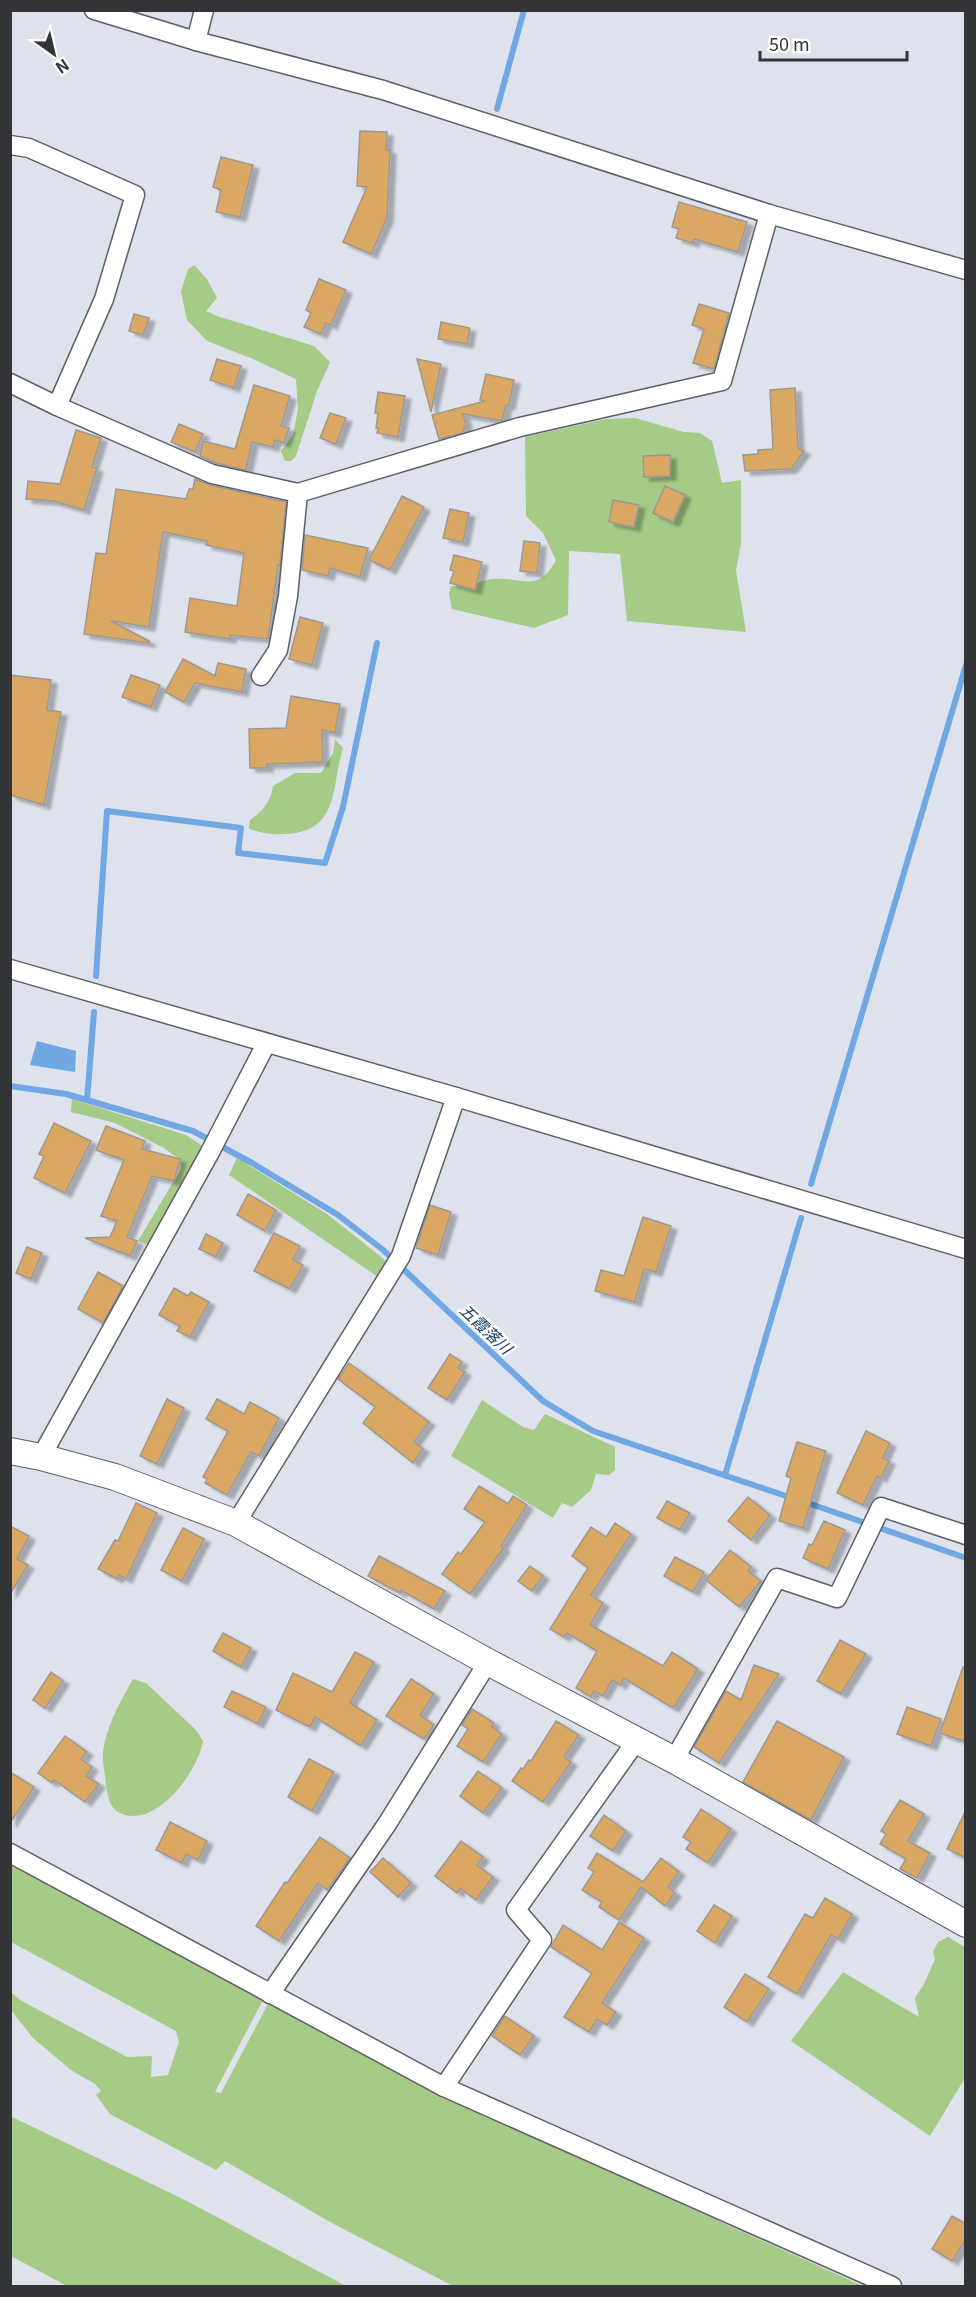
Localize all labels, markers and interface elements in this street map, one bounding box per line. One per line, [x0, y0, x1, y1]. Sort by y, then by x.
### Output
north arrow [24, 24, 84, 84]
scale bar [760, 24, 907, 62]
text: 50 m [769, 30, 810, 56]
text: N [51, 54, 75, 81]
water label: 五霞落川 [455, 1298, 520, 1360]

